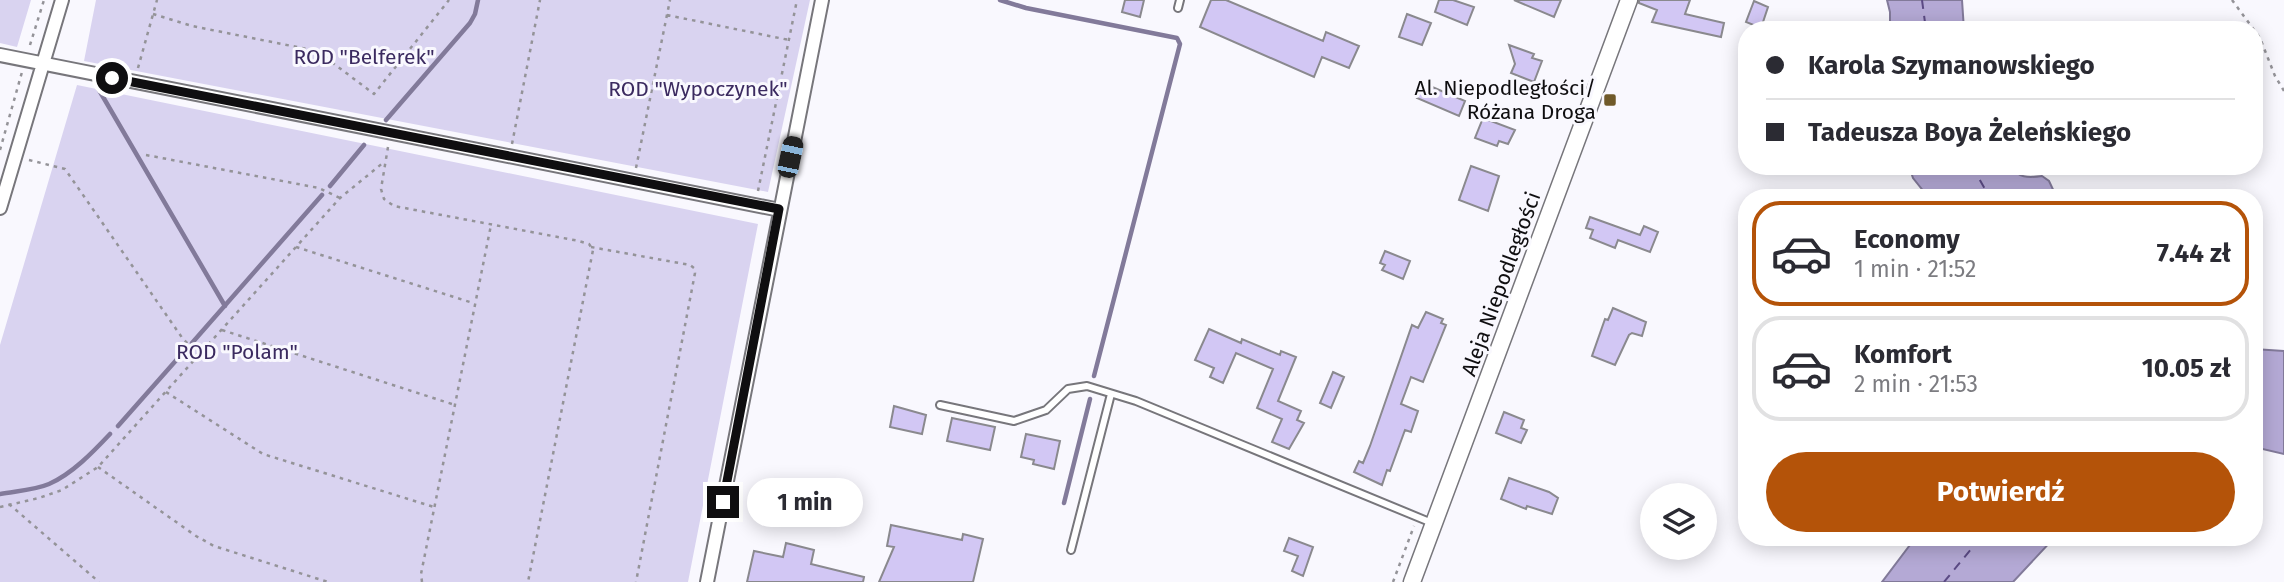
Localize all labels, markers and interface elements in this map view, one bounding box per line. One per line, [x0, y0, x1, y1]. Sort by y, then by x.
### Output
park label: ROD "Belferek" [293, 44, 435, 70]
text: Karola Szymanowskiego [1808, 50, 2095, 81]
route start [96, 62, 128, 94]
place label: Al. Niepodległości/ Różana Droga [1414, 75, 1596, 125]
park label: ROD "Wypoczynek" [608, 76, 788, 102]
marker: Al. Niepodległości/ Różana Droga [1602, 92, 1618, 108]
text: Tadeusza Boya Żeleńskiego [1808, 117, 2131, 148]
car [776, 134, 805, 180]
street label: Aleja Niepodległości [1456, 188, 1546, 380]
icon: car [1770, 222, 1833, 285]
text: Economy [1854, 224, 1960, 255]
text: 7.44 zł [2157, 238, 2231, 269]
text: 1 min · 21:52 [1854, 255, 1976, 283]
icon: car [1770, 337, 1833, 400]
park label: ROD "Polam" [176, 339, 298, 365]
text: Komfort [1854, 339, 1952, 370]
text: 10.05 zł [2142, 353, 2231, 384]
text: 2 min · 21:53 [1854, 370, 1978, 398]
button: Potwierdź [1766, 452, 2235, 532]
callout: 1 min [748, 477, 863, 526]
map controls [1640, 483, 1717, 560]
button: layers [1640, 483, 1717, 560]
route end [707, 486, 739, 518]
text: 1 min [777, 488, 833, 516]

